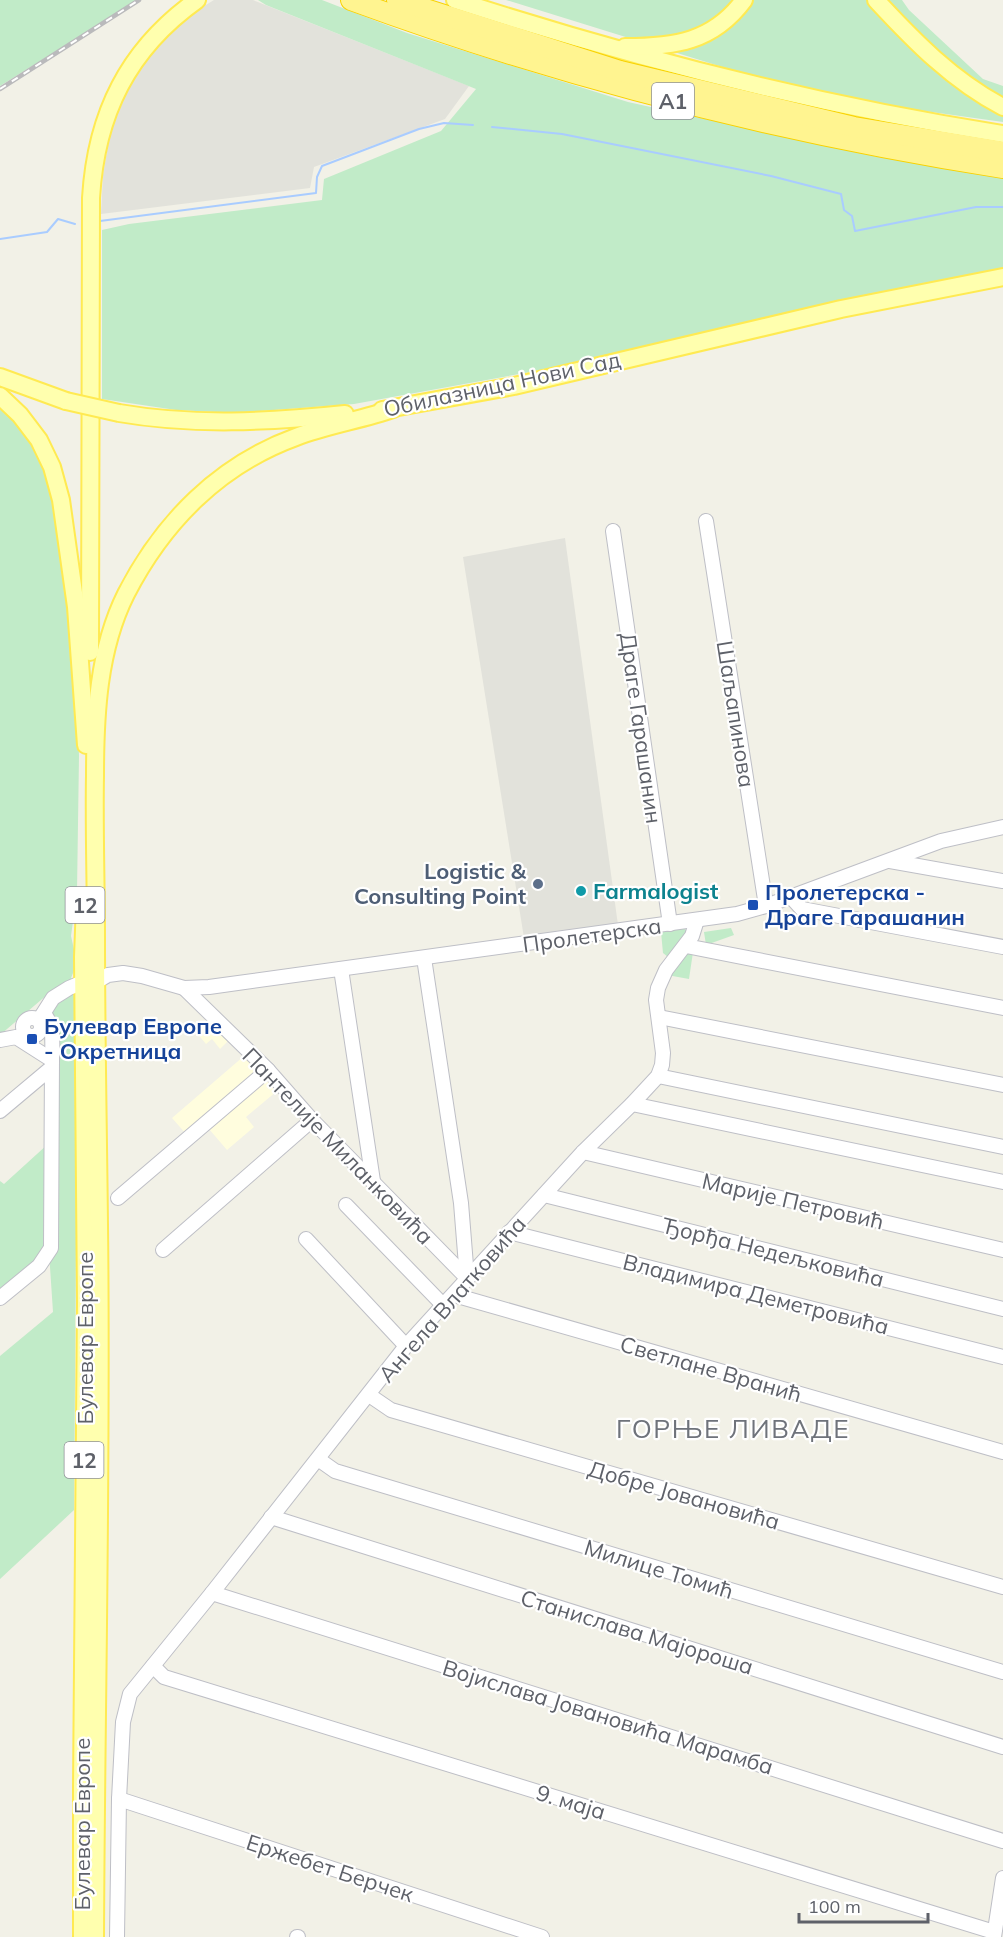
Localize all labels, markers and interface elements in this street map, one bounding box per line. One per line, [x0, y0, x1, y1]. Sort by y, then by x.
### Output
road number: A1 [652, 83, 694, 119]
street label: Обилазница Нови Сад [381, 345, 623, 423]
street label: Драге Гарашанин [614, 631, 668, 825]
street label: Шаљапинова [711, 639, 761, 789]
place label: Logistic & Consulting Point [354, 857, 527, 910]
marker: Logistic & Consulting Point [531, 877, 545, 891]
place label: Farmalogist [593, 877, 718, 905]
place label: Пролетерска - Драге Гарашанин [765, 878, 965, 931]
marker: Farmalogist [574, 884, 588, 898]
road number: 12 [66, 887, 104, 923]
marker: Пролетерска - Драге Гарашанин [746, 898, 760, 912]
street label: Пролетерска [521, 911, 663, 959]
place label: Булевар Европе - Окретница [44, 1012, 222, 1065]
marker: Булевар Европе - Окретница [25, 1032, 39, 1046]
street label: Пантелије Миланковића [237, 1042, 439, 1250]
street label: Марије Петровић [699, 1166, 887, 1236]
street label: Ангела Влатковића [372, 1210, 532, 1388]
street label: Ђорђа Недељковића [659, 1211, 887, 1293]
street label: Владимира Деметровића [620, 1247, 892, 1341]
street label: Булевар Европе [71, 1252, 99, 1424]
street label: Светлане Вранић [617, 1330, 805, 1408]
district label: ГОРЊЕ ЛИВАДЕ [616, 1412, 850, 1445]
road number: 12 [64, 1442, 104, 1478]
street label: Добре Јовановића [585, 1454, 783, 1536]
street label: Милице Томић [581, 1533, 737, 1605]
street label: Станислава Мајороша [517, 1583, 757, 1681]
street label: Војислава Јовановића Марамба [439, 1653, 777, 1781]
street label: Булевар Европе [68, 1738, 96, 1910]
street label: 9. маја [533, 1778, 609, 1826]
street label: Ержебет Берчек [243, 1828, 417, 1908]
scale bar [799, 1886, 928, 1924]
text: 100 m [808, 1895, 861, 1918]

